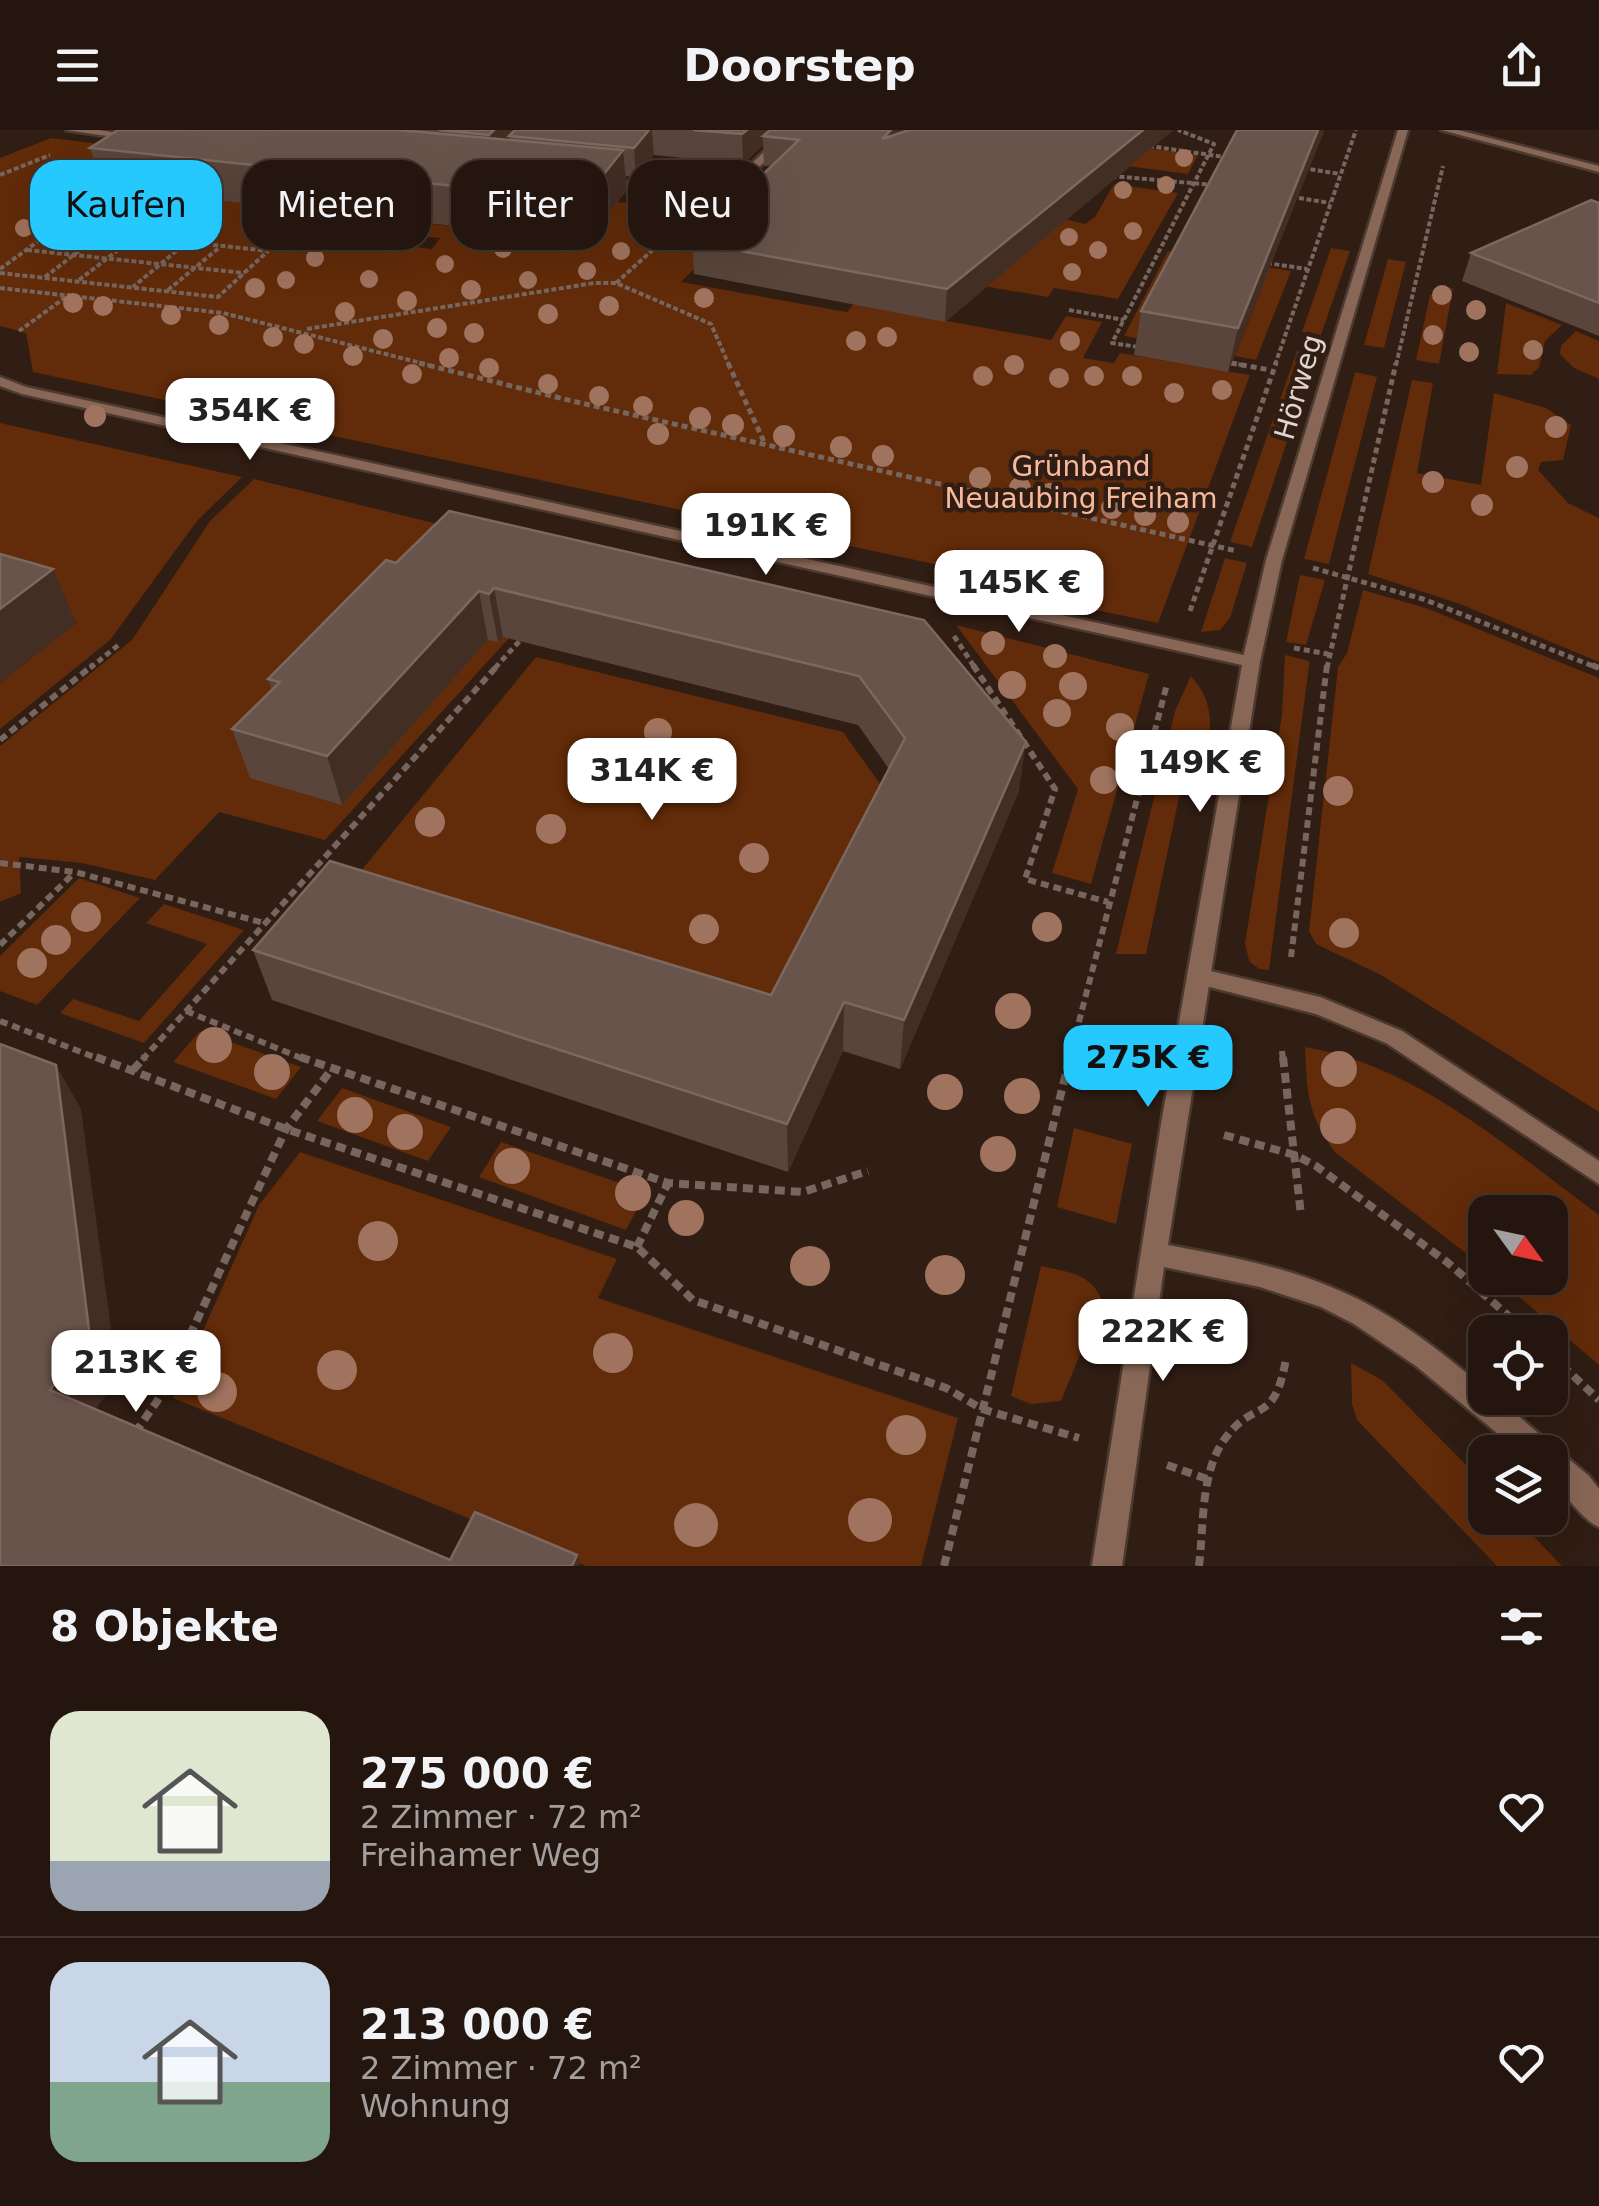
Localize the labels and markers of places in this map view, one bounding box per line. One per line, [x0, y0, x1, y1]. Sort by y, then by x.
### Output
pin: 354K € [169, 378, 331, 463]
pin: 191K € [685, 493, 847, 578]
pin: 145K € [938, 550, 1100, 635]
pin: 149K € [1119, 730, 1281, 815]
pin: 314K € [571, 738, 733, 823]
pin: 275K € [1067, 1025, 1229, 1110]
pin: 222K € [1082, 1299, 1244, 1384]
pin: 213K € [55, 1330, 217, 1415]

